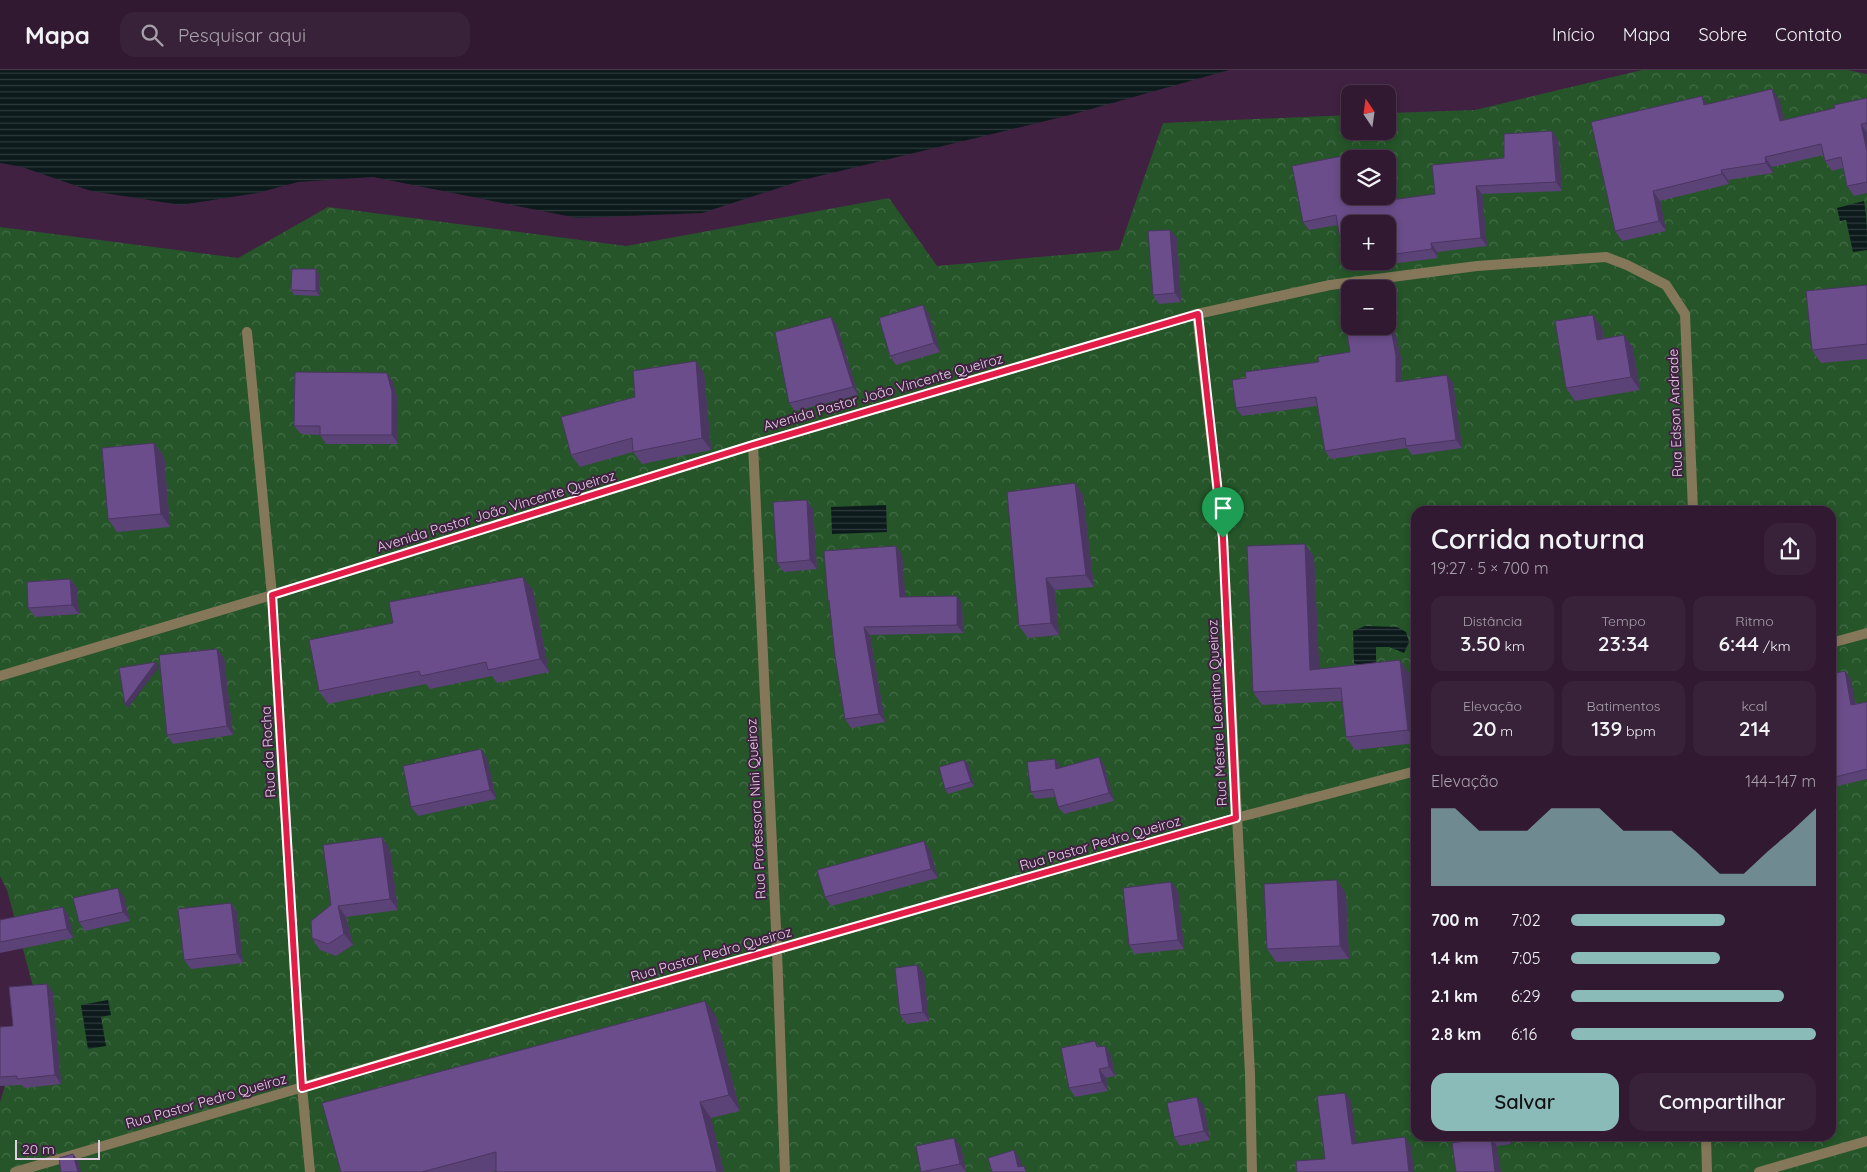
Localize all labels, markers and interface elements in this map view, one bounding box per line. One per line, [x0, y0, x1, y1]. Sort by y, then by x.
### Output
search box [120, 12, 470, 57]
text: Mapa [25, 20, 90, 50]
icon: search [138, 21, 166, 49]
text: Pesquisar aqui [178, 23, 306, 47]
text: Início [1552, 23, 1595, 46]
text: Mapa [1623, 23, 1670, 46]
text: Sobre [1698, 23, 1747, 46]
text: Contato [1775, 23, 1842, 46]
north arrow [1341, 85, 1396, 140]
map controls [1341, 85, 1396, 335]
button: layers [1341, 150, 1396, 205]
button: + [1341, 215, 1396, 270]
button: − [1341, 280, 1396, 335]
street label: Rua Edson Andrade [1664, 348, 1686, 478]
street label: Avenida Pastor João Vincente Queiroz [761, 349, 1005, 435]
street label: Avenida Pastor João Vincente Queiroz [375, 466, 618, 556]
pin [1202, 487, 1244, 538]
icon: arrive [1209, 494, 1237, 522]
text: Corrida noturna [1431, 521, 1645, 556]
button: share [1764, 523, 1816, 575]
text: 19:27 · 5 × 700 m [1431, 558, 1549, 578]
text: Distância [1463, 612, 1522, 630]
text: Tempo [1601, 612, 1646, 630]
text: Ritmo [1735, 612, 1774, 630]
street label: Rua Mestre Leontino Queiroz [1203, 619, 1231, 807]
text: 3.50 [1460, 630, 1501, 656]
text: 23:34 [1598, 630, 1649, 656]
text: 6:44 [1719, 630, 1759, 656]
text: km [1501, 637, 1525, 655]
text: /km [1759, 637, 1790, 655]
text: Elevação [1463, 697, 1522, 715]
text: Batimentos [1587, 697, 1660, 715]
text: kcal [1741, 697, 1768, 715]
street label: Rua da Rocha [257, 706, 279, 798]
text: 20 [1472, 715, 1497, 741]
text: 139 [1591, 715, 1622, 741]
text: 214 [1739, 715, 1770, 741]
street label: Rua Professora Nini Queiroz [742, 718, 770, 900]
text: m [1497, 722, 1513, 740]
text: bpm [1622, 722, 1656, 740]
text: Elevação [1431, 771, 1498, 791]
text: 144–147 m [1745, 771, 1816, 791]
street label: Rua Pastor Pedro Queiroz [1017, 811, 1183, 875]
text: 700 m [1431, 910, 1479, 930]
text: 7:02 [1511, 910, 1541, 930]
street label: Rua Pastor Pedro Queiroz [628, 922, 794, 986]
text: 1.4 km [1431, 948, 1478, 968]
text: 7:05 [1511, 948, 1540, 968]
text: 2.1 km [1431, 986, 1478, 1006]
text: 6:29 [1511, 986, 1540, 1006]
text: 2.8 km [1431, 1024, 1481, 1044]
text: 6:16 [1511, 1024, 1537, 1044]
street label: Rua Pastor Pedro Queiroz [123, 1069, 289, 1133]
button: Salvar [1431, 1073, 1619, 1131]
button: Compartilhar [1629, 1073, 1816, 1131]
scale bar [15, 1137, 100, 1160]
text: 20 m [22, 1140, 55, 1158]

